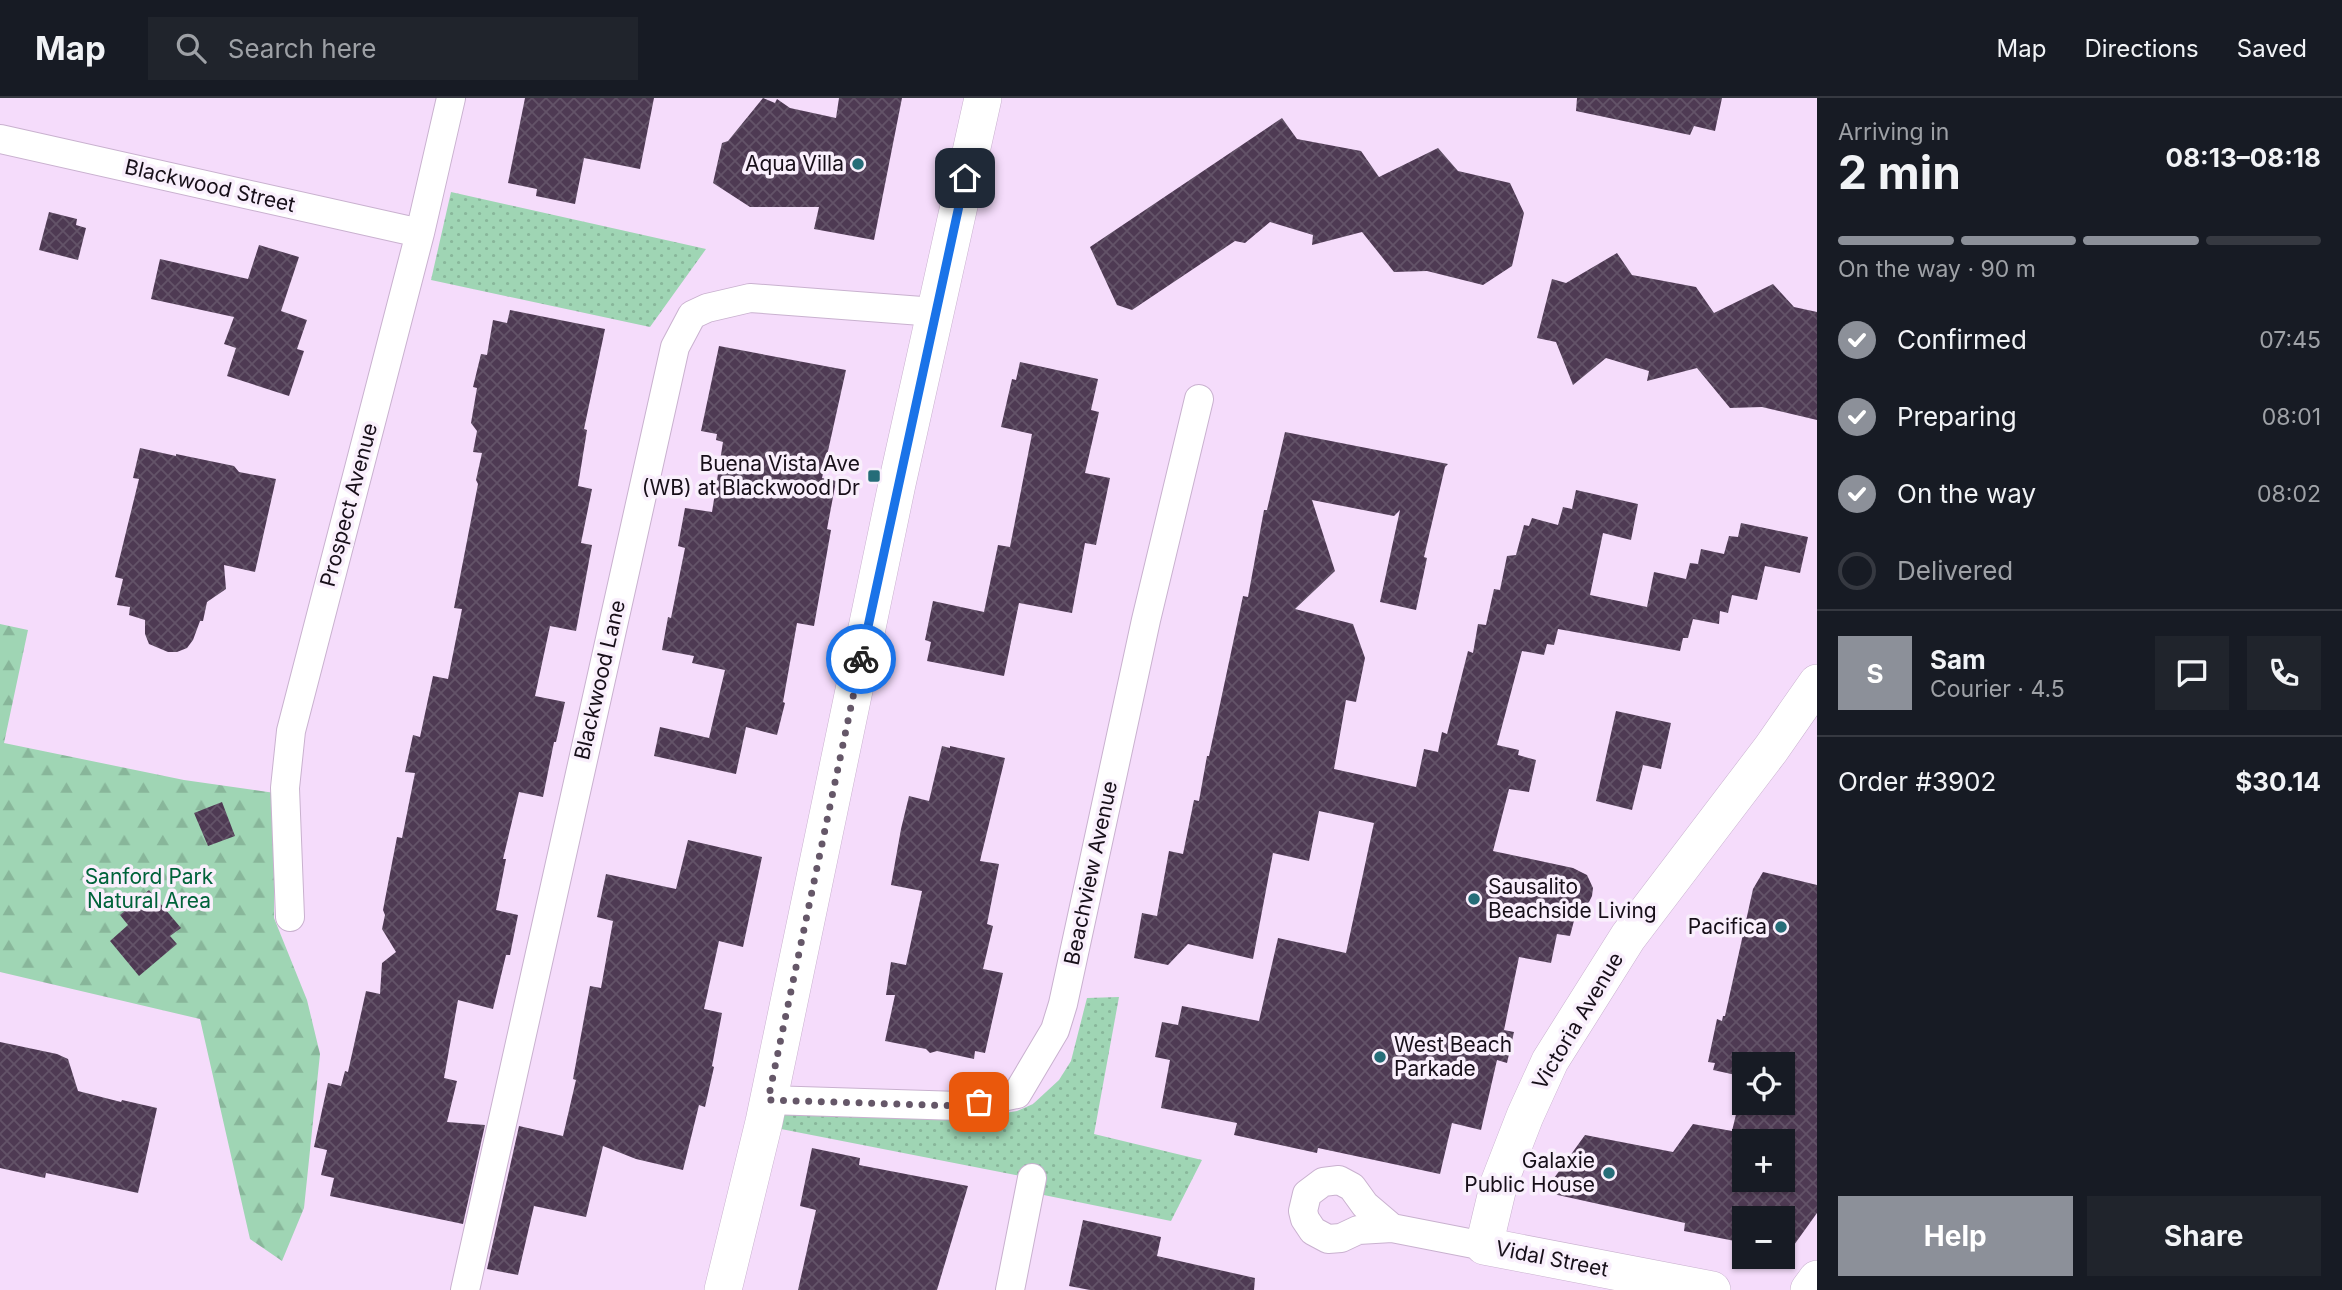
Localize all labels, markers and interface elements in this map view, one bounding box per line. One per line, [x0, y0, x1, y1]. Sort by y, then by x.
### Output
search box [148, 17, 638, 80]
text: Map [35, 28, 106, 68]
icon: search [172, 29, 210, 67]
text: Search here [228, 33, 376, 64]
text: Map [1997, 34, 2046, 63]
text: Directions [2084, 34, 2199, 63]
text: Saved [2237, 34, 2307, 63]
text: Arriving in [1838, 118, 1949, 146]
text: 08:13–08:18 [2166, 142, 2321, 173]
text: 2 min [1838, 144, 1961, 200]
pin [935, 148, 995, 208]
place label: Aqua Villa [745, 151, 844, 176]
street label: Blackwood Street [122, 154, 298, 217]
marker: Aqua Villa [850, 156, 866, 172]
icon: home [946, 159, 984, 197]
text: On the way · 90 m [1838, 255, 2036, 283]
icon: check [1838, 321, 1876, 359]
text: Confirmed [1897, 324, 2027, 355]
text: 07:45 [2259, 326, 2321, 354]
icon: check [1838, 398, 1876, 436]
text: Preparing [1897, 401, 2017, 432]
text: 08:01 [2262, 403, 2321, 431]
street label: Prospect Avenue [315, 420, 382, 589]
place label: Buena Vista Ave (WB) at Blackwood Dr [642, 451, 860, 500]
marker: Buena Vista Ave (WB) at Blackwood Dr [866, 468, 882, 484]
icon: check [1838, 475, 1876, 513]
text: On the way [1897, 478, 2036, 509]
text: 08:02 [2257, 480, 2321, 508]
text: Delivered [1897, 555, 2013, 586]
street label: Blackwood Lane [569, 598, 630, 762]
courier [826, 624, 896, 694]
button: chat [2155, 636, 2229, 710]
button: phone [2247, 636, 2321, 710]
icon: bike [842, 640, 880, 678]
text: Sam [1930, 644, 1986, 675]
text: S [1866, 658, 1884, 689]
text: Courier · 4.5 [1930, 675, 2065, 703]
text: Order #3902 [1838, 766, 1996, 797]
text: $30.14 [2235, 766, 2321, 797]
street label: Beachview Avenue [1059, 778, 1122, 967]
park label: Sanford Park Natural Area [85, 864, 214, 913]
place label: Sausalito Beachside Living [1488, 874, 1657, 923]
marker: Sausalito Beachside Living [1466, 891, 1482, 907]
place label: Pacifica [1688, 914, 1767, 939]
marker: Pacifica [1773, 919, 1789, 935]
street label: Victoria Avenue [1527, 948, 1628, 1094]
place label: West Beach Parkade [1394, 1032, 1512, 1081]
marker: West Beach Parkade [1372, 1049, 1388, 1065]
map controls [1732, 1052, 1795, 1269]
button: locate [1732, 1052, 1795, 1115]
pin [949, 1072, 1009, 1132]
icon: bag [960, 1083, 998, 1121]
button: + [1732, 1129, 1795, 1192]
place label: Galaxie Public House [1464, 1148, 1595, 1197]
marker: Galaxie Public House [1601, 1165, 1617, 1181]
button: Help [1838, 1196, 2073, 1276]
button: Share [2087, 1196, 2321, 1276]
button: − [1732, 1206, 1795, 1269]
street label: Vidal Street [1494, 1235, 1611, 1282]

